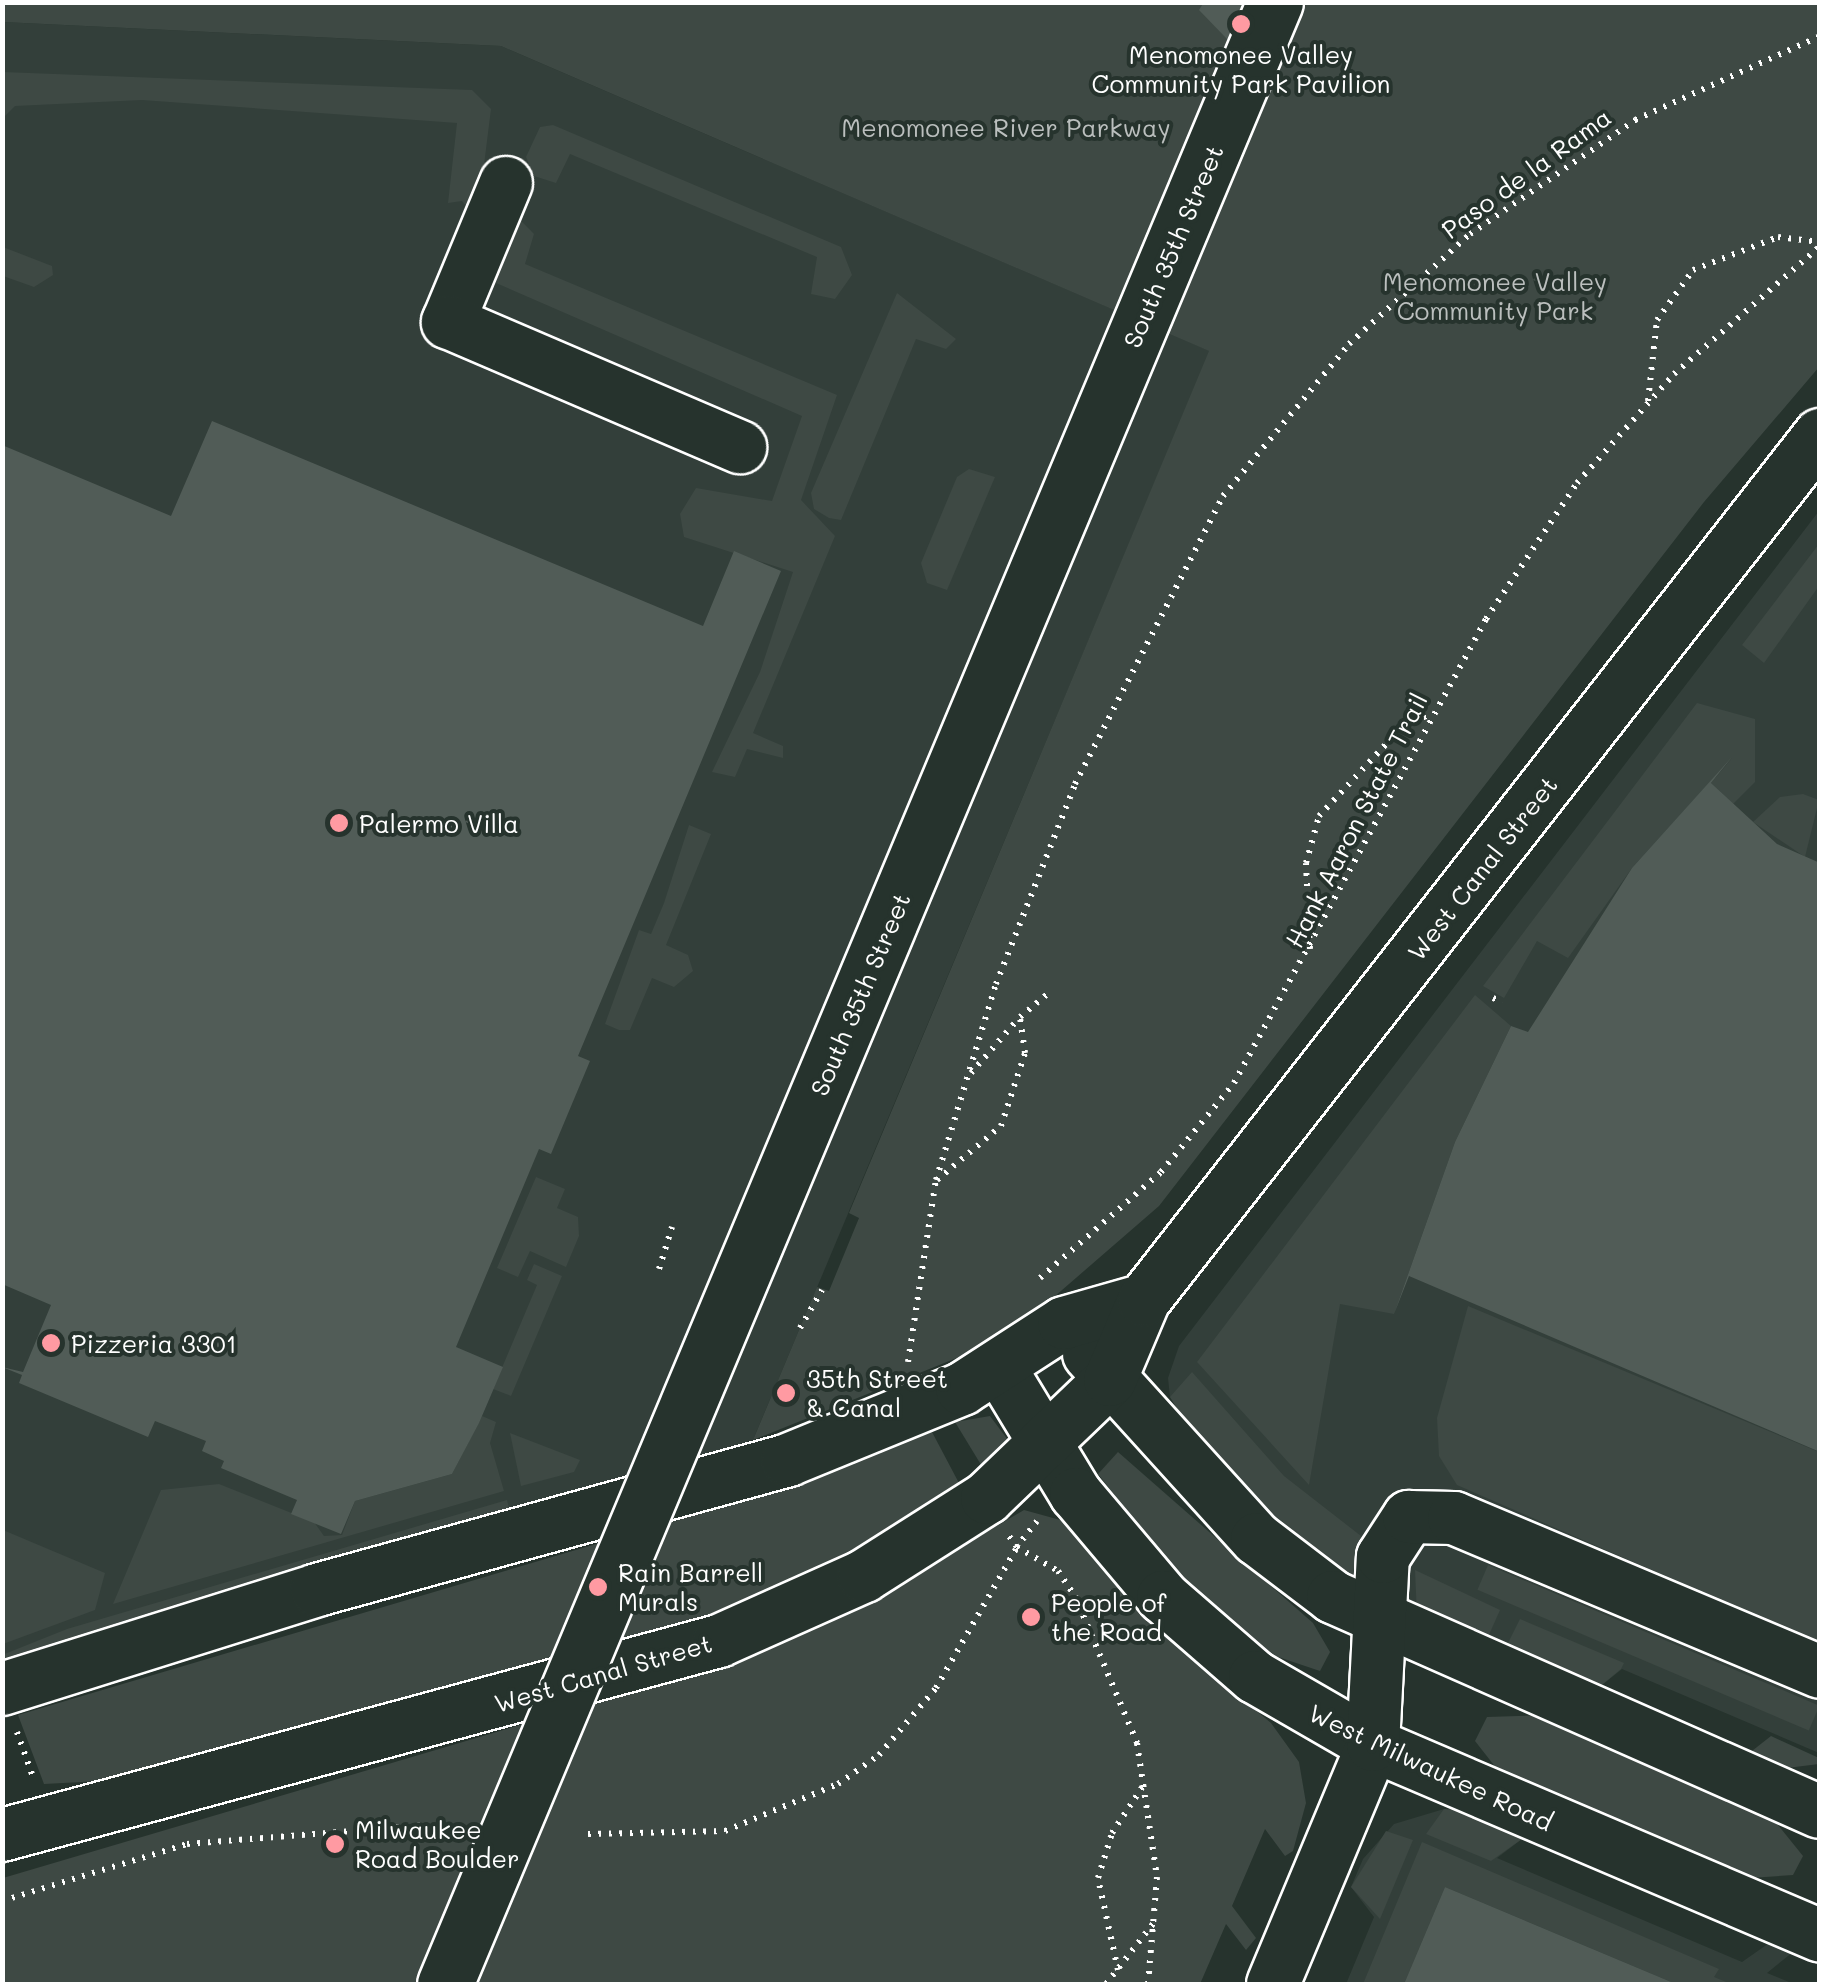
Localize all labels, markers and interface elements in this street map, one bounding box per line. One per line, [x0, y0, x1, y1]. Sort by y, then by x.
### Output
marker: Menomonee Valley Community Park Pavilion [1230, 13, 1252, 35]
place label: Menomonee Valley Community Park Pavilion [1092, 40, 1390, 99]
street label: Paso de la Rama [1435, 101, 1617, 245]
park label: Menomonee River Parkway [841, 112, 1171, 142]
street label: South 35th Street [1117, 140, 1229, 352]
park label: Menomonee Valley Community Park [1383, 267, 1607, 326]
street label: Hank Aaron State Trail [1279, 688, 1433, 952]
street label: West Canal Street [1401, 770, 1563, 966]
place label: Palermo Villa [359, 808, 519, 838]
marker: Palermo Villa [328, 812, 350, 834]
street label: South 35th Street [804, 888, 916, 1100]
place label: Pizzeria 3301 [71, 1328, 237, 1358]
marker: Pizzeria 3301 [40, 1332, 62, 1354]
place label: 35th Street & Canal [806, 1364, 948, 1423]
marker: 35th Street & Canal [775, 1382, 797, 1404]
place label: Rain Barrell Murals [618, 1558, 763, 1617]
marker: Rain Barrell Murals [587, 1576, 609, 1598]
place label: People of the Road [1051, 1588, 1166, 1647]
marker: People of the Road [1020, 1606, 1042, 1628]
street label: West Canal Street [491, 1628, 715, 1718]
street label: West Milwaukee Road [1304, 1697, 1558, 1837]
place label: Milwaukee Road Boulder [355, 1815, 519, 1874]
marker: Milwaukee Road Boulder [324, 1833, 346, 1855]

